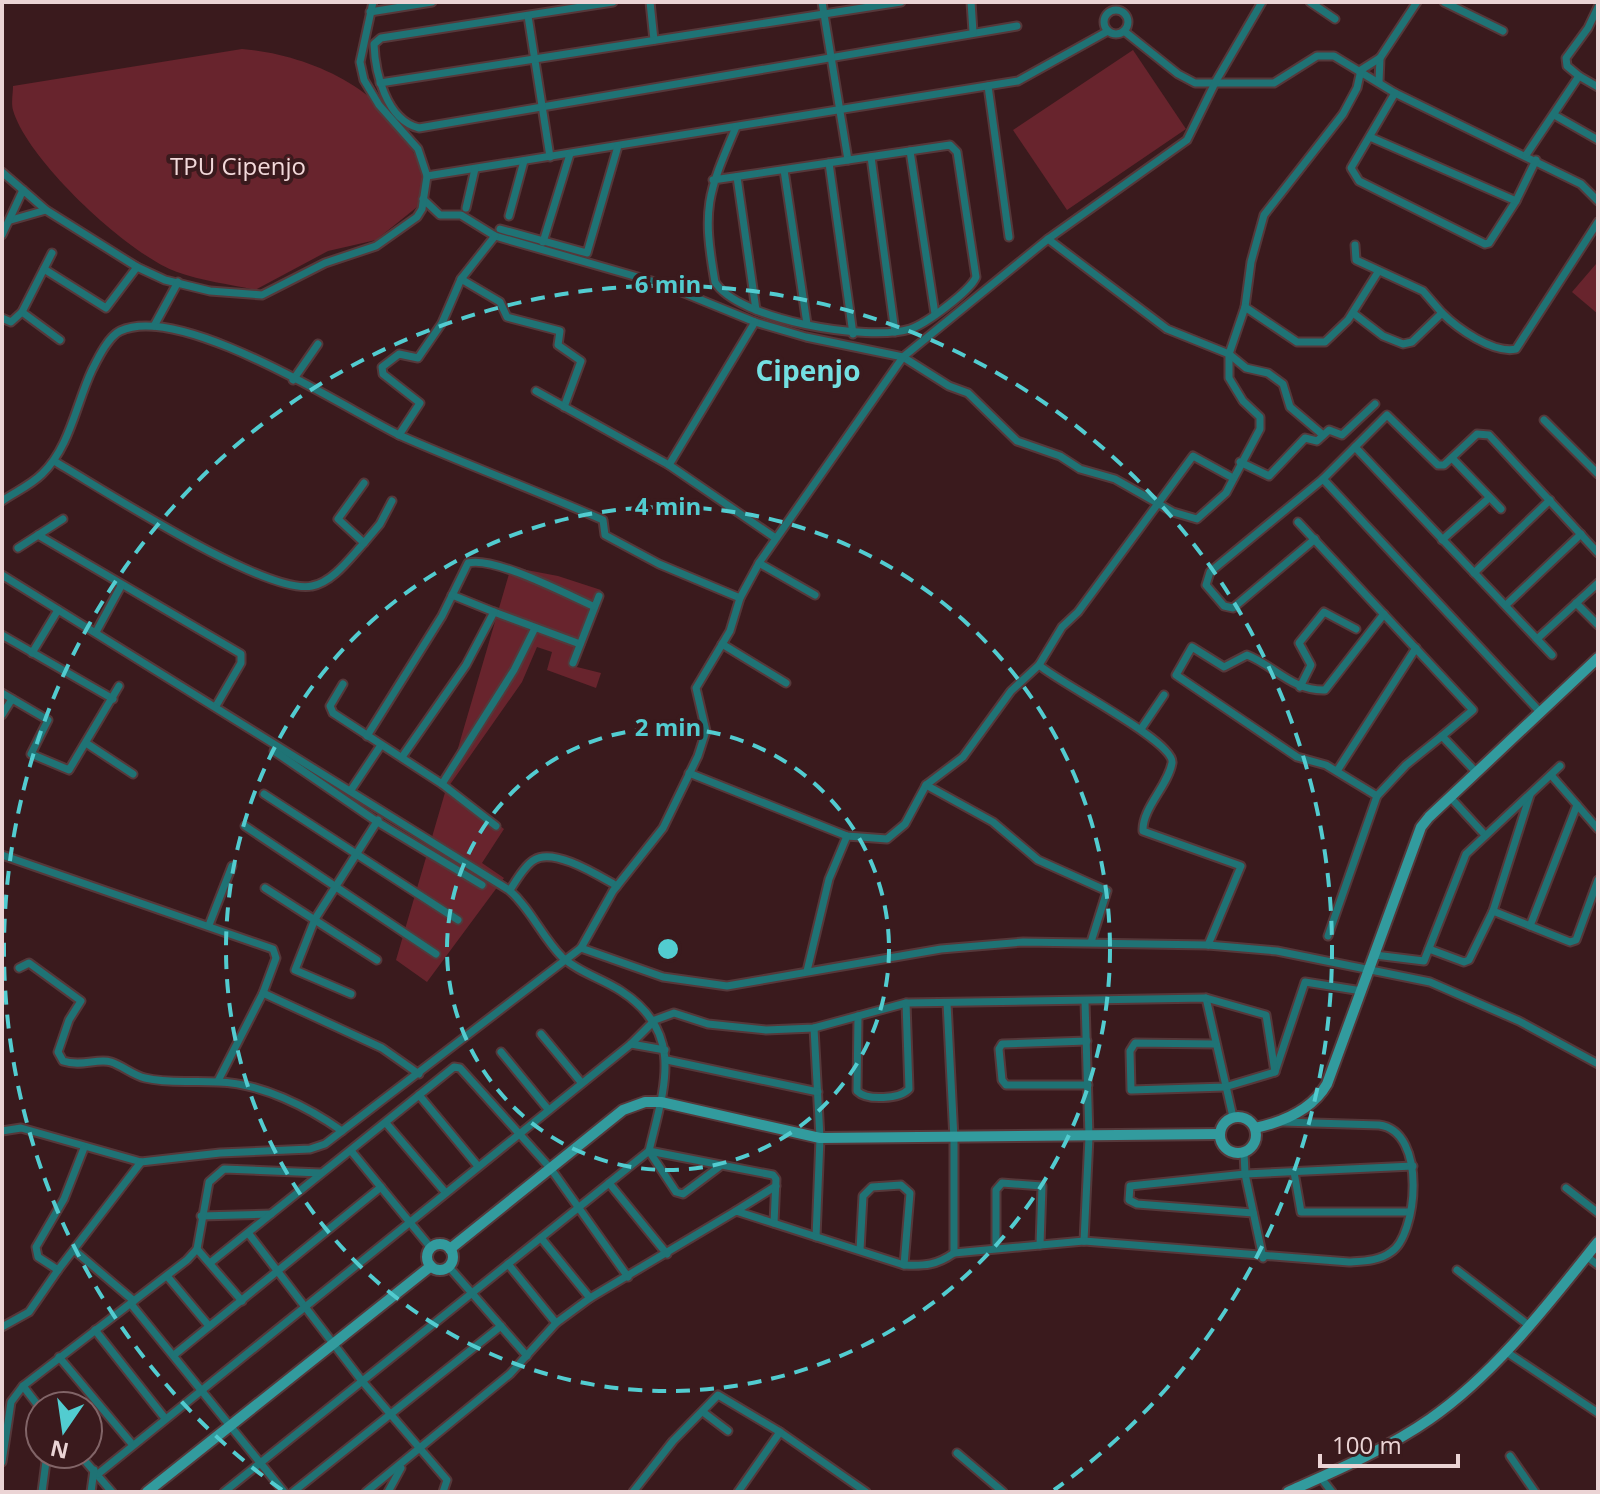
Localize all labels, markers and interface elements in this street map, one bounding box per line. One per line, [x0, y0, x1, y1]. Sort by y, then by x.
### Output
park label: TPU Cipenjo [170, 149, 306, 182]
text: 6 min [635, 267, 701, 300]
district label: Cipenjo [756, 351, 860, 389]
text: 4 min [635, 489, 701, 522]
text: 2 min [635, 710, 701, 743]
centre of rings [654, 935, 682, 963]
north arrow [24, 1390, 104, 1470]
scale bar [1320, 1418, 1458, 1468]
text: 100 m [1332, 1428, 1402, 1461]
text: N [47, 1434, 71, 1467]

